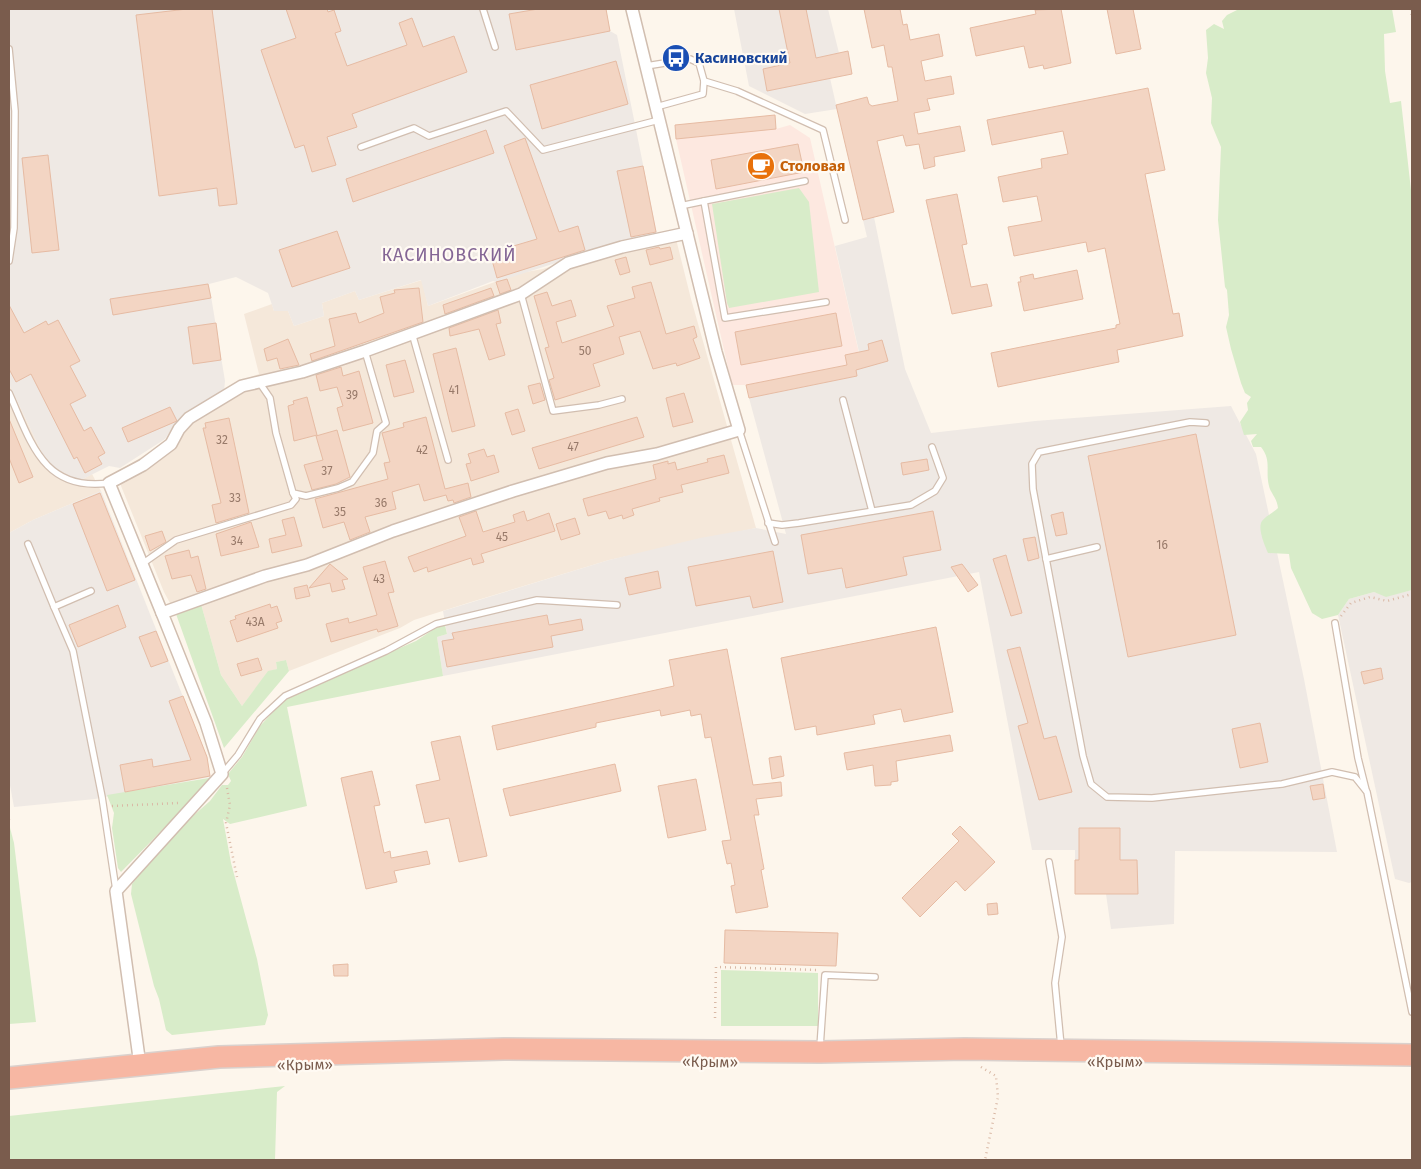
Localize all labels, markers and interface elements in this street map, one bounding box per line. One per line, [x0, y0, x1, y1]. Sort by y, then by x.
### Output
bus stop icon: Касиновский [661, 43, 691, 73]
place label: Касиновский [695, 49, 787, 67]
cafe icon: Столовая [746, 151, 776, 181]
place label: Столовая [780, 157, 845, 175]
district label: КАСИНОВСКИЙ [381, 244, 517, 266]
house number: 50 [579, 344, 592, 358]
house number: 41 [449, 383, 459, 397]
house number: 39 [346, 388, 358, 402]
house number: 32 [216, 433, 228, 447]
house number: 47 [567, 440, 579, 454]
house number: 42 [416, 443, 428, 457]
house number: 37 [321, 464, 333, 478]
house number: 33 [229, 491, 241, 505]
house number: 36 [375, 496, 387, 510]
house number: 35 [334, 505, 346, 519]
house number: 45 [496, 530, 508, 544]
house number: 34 [231, 534, 244, 548]
house number: 16 [1156, 538, 1168, 552]
house number: 43 [373, 572, 385, 586]
house number: 43А [245, 615, 265, 629]
street label: «Крым» [682, 1053, 738, 1071]
street label: «Крым» [1087, 1053, 1143, 1071]
street label: «Крым» [277, 1056, 333, 1074]

